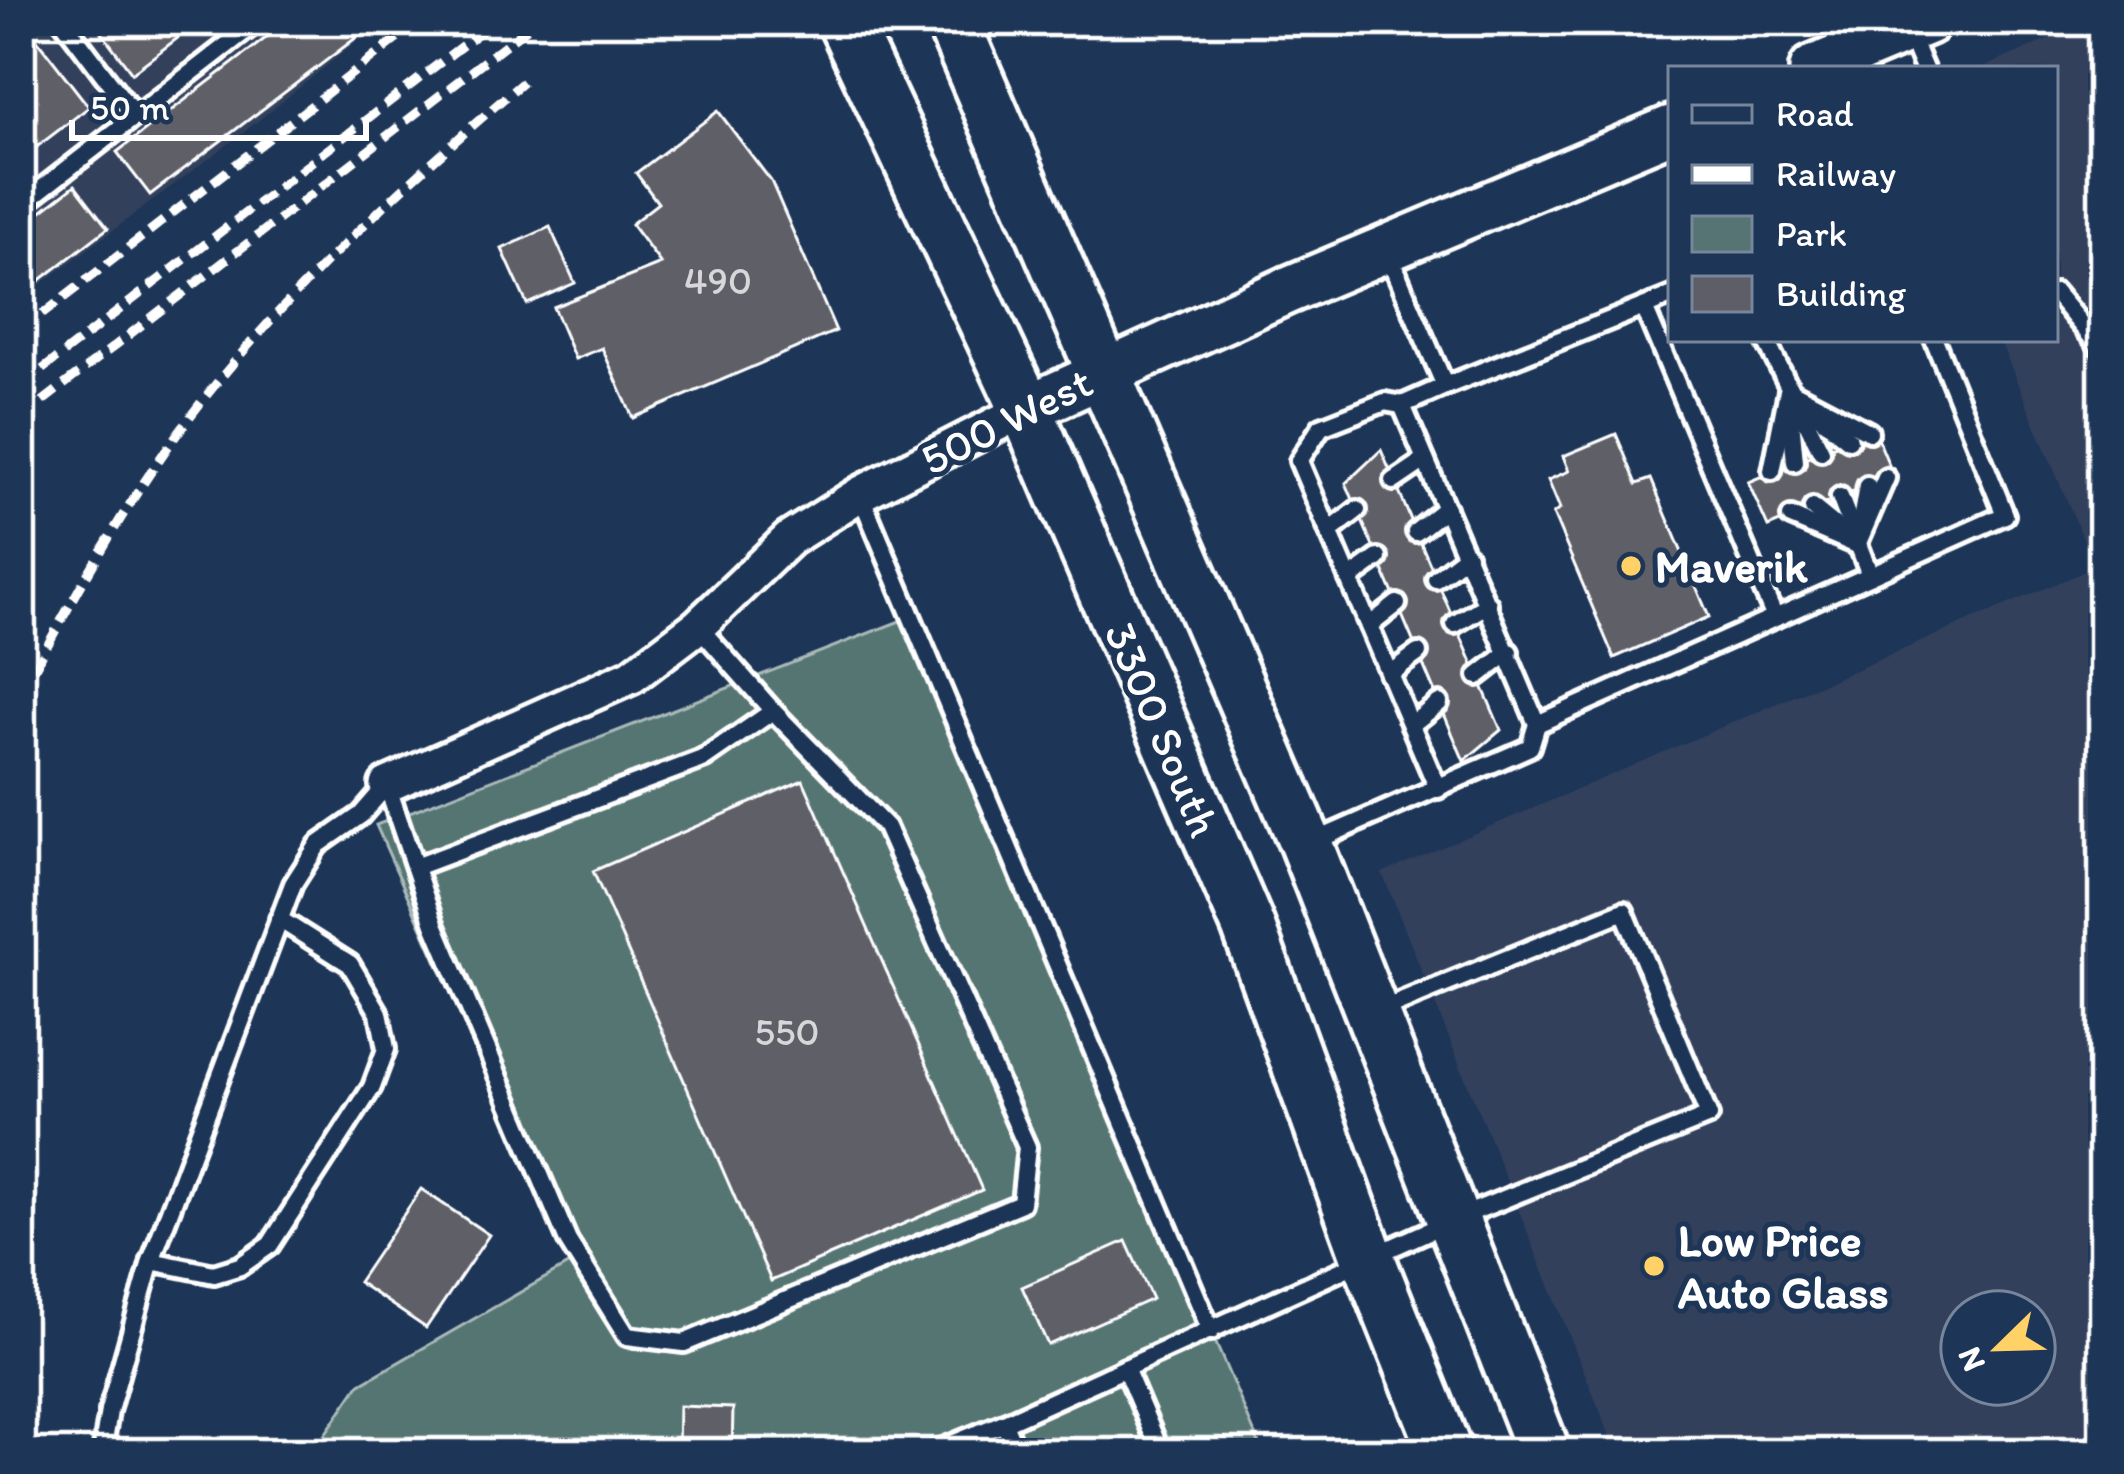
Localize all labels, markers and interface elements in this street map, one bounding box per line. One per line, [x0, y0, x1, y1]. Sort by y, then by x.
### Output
scale bar [72, 66, 366, 140]
legend [1668, 66, 2058, 342]
text: 50 m [90, 86, 169, 129]
text: Road [1776, 92, 1854, 135]
text: Railway [1776, 152, 1896, 195]
text: Park [1776, 212, 1847, 255]
house number: 490 [684, 257, 752, 304]
text: Building [1776, 272, 1906, 315]
street label: 500 West [912, 354, 1100, 486]
place label: Maverik [1655, 539, 1808, 593]
marker: Maverik [1618, 553, 1644, 579]
street label: 3300 South [1094, 614, 1232, 844]
house number: 550 [755, 1008, 819, 1055]
place label: Low Price Auto Glass [1678, 1213, 1889, 1319]
marker: Low Price Auto Glass [1641, 1253, 1667, 1279]
north arrow [1938, 1288, 2058, 1408]
text: N [1949, 1342, 1993, 1377]

